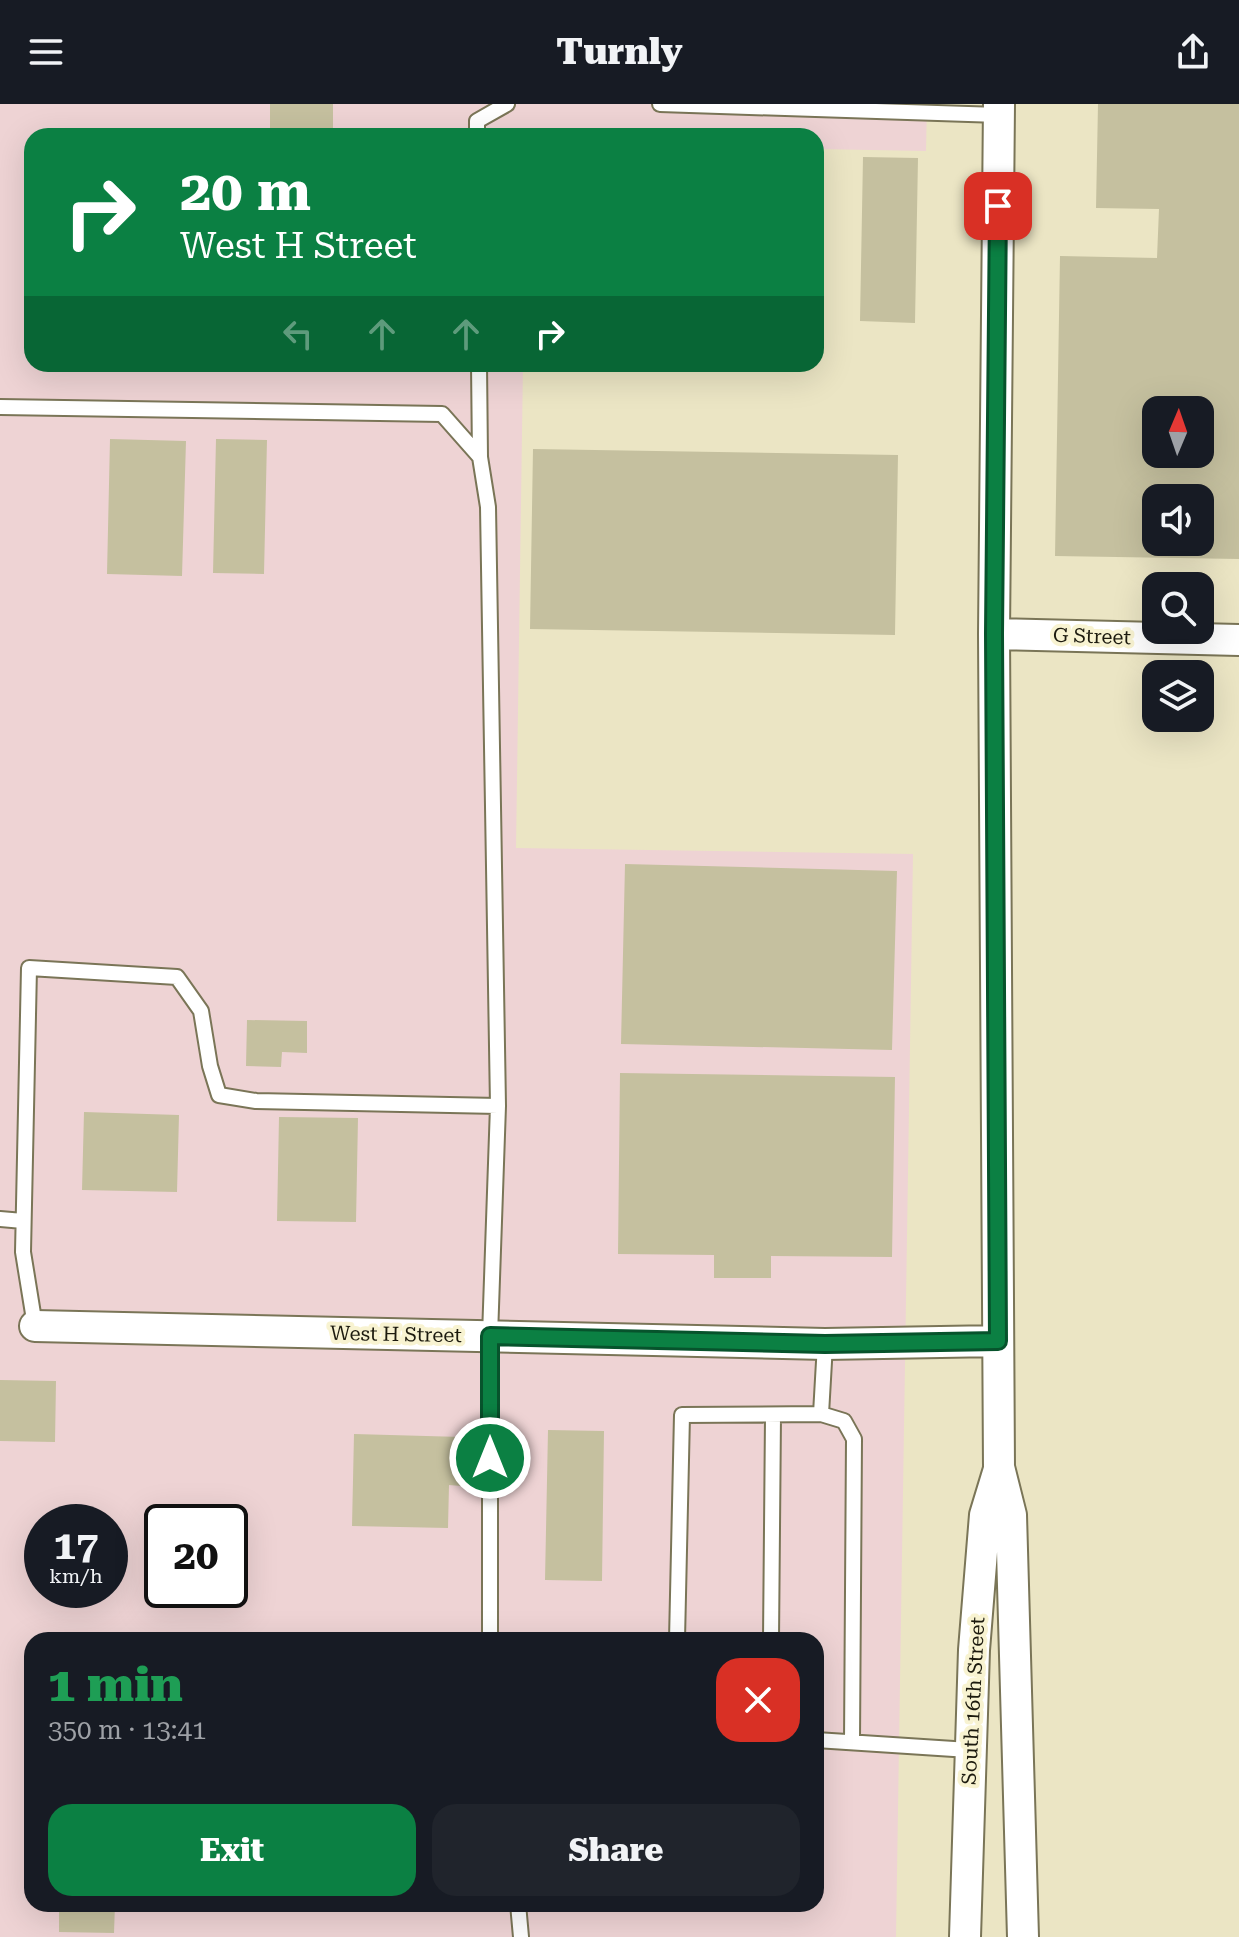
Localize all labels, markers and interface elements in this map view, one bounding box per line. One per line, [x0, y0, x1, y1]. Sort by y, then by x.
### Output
icon: menu [24, 30, 68, 74]
icon: share [1171, 30, 1215, 74]
text: Turnly [556, 31, 683, 73]
text: 20 m [180, 158, 311, 224]
icon: right [48, 160, 152, 264]
pin [964, 172, 1032, 240]
icon: arrive [976, 184, 1020, 228]
text: West H Street [180, 225, 417, 267]
icon: left [276, 312, 320, 356]
icon: ahead [360, 312, 404, 356]
icon: ahead [444, 312, 488, 356]
icon: right [528, 312, 572, 356]
north arrow [1142, 396, 1214, 468]
map controls [1142, 396, 1214, 732]
button: sound [1142, 484, 1214, 556]
button: search [1142, 572, 1214, 644]
street label: G Street [1053, 623, 1132, 649]
button: layers [1142, 660, 1214, 732]
street label: West H Street [330, 1321, 463, 1347]
position arrow [448, 1416, 532, 1500]
speed limit sign: 20 [144, 1504, 248, 1608]
text: 17 [54, 1522, 98, 1569]
text: km/h [49, 1564, 103, 1588]
street label: South 16th Street [957, 1616, 989, 1786]
text: 1 min [48, 1657, 183, 1713]
button: close [716, 1658, 800, 1742]
text: 350 m · 13:41 [48, 1715, 207, 1745]
button: Exit [48, 1804, 416, 1896]
button: Share [432, 1804, 800, 1896]

